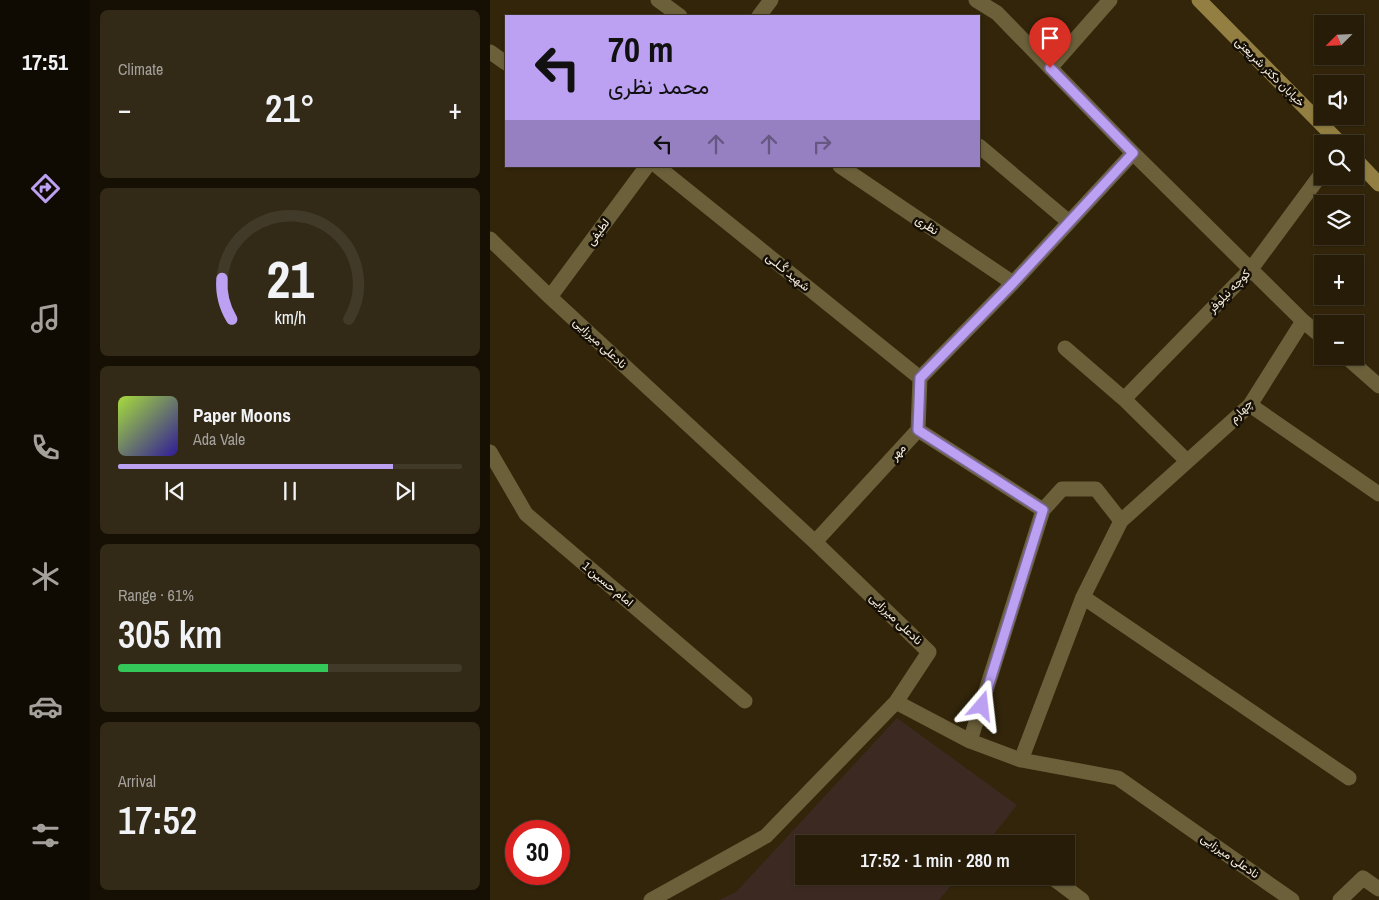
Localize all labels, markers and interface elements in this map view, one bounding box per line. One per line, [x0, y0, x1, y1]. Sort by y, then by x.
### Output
north arrow [1314, 15, 1364, 65]
map controls [1314, 15, 1364, 365]
pin [1029, 17, 1071, 68]
icon: arrive [1036, 24, 1064, 52]
text: 70 m [608, 26, 673, 73]
street label: خیابان دکتر شریعتی [1232, 34, 1308, 110]
icon: left [525, 35, 590, 100]
text: 17:51 [22, 47, 68, 77]
text: Climate [118, 58, 163, 80]
text: محمد نظری [608, 71, 709, 101]
button: sound [1314, 75, 1364, 125]
text: 21° [265, 83, 315, 134]
text: − [118, 90, 131, 128]
text: + [449, 90, 462, 128]
icon: left [649, 130, 677, 158]
icon: ahead [702, 130, 730, 158]
icon: ahead [755, 130, 783, 158]
icon: right [808, 130, 836, 158]
button: search [1314, 135, 1364, 185]
icon: directions [28, 171, 63, 206]
button: layers [1314, 195, 1364, 245]
street label: نظری [912, 211, 942, 239]
street label: لطیفی [583, 215, 613, 249]
text: 21 [266, 244, 314, 314]
street label: شهید گُـلـی [763, 249, 814, 295]
button: + [1314, 255, 1364, 305]
street label: کوچه نیلوفر [1204, 266, 1254, 317]
icon: music [28, 301, 63, 336]
text: km/h [274, 306, 306, 330]
street label: نادعلی میرزایی [570, 314, 630, 372]
button: − [1314, 315, 1364, 365]
street label: چهارم [1226, 396, 1256, 426]
text: Paper Moons [193, 402, 291, 428]
text: Ada Vale [193, 428, 245, 450]
icon: phone [28, 430, 63, 465]
street label: مهر [886, 440, 910, 464]
icon: previous [161, 477, 189, 505]
icon: pause [276, 477, 304, 505]
icon: next [391, 477, 419, 505]
street label: امام حسین 1 [579, 558, 637, 610]
icon: climate [28, 559, 63, 594]
text: Range · 61% [118, 584, 194, 606]
street label: نادعلی میرزایی [866, 590, 926, 648]
text: 305 km [118, 609, 222, 660]
position arrow [955, 679, 1007, 731]
icon: car [28, 689, 63, 724]
text: Arrival [118, 770, 156, 792]
text: 17:52 [118, 795, 197, 846]
icon: filters [28, 818, 63, 853]
speed limit sign: 30 [505, 820, 570, 885]
street label: نادعلی میرزایی [1198, 830, 1262, 882]
text: 17:52 · 1 min · 280 m [860, 847, 1010, 873]

